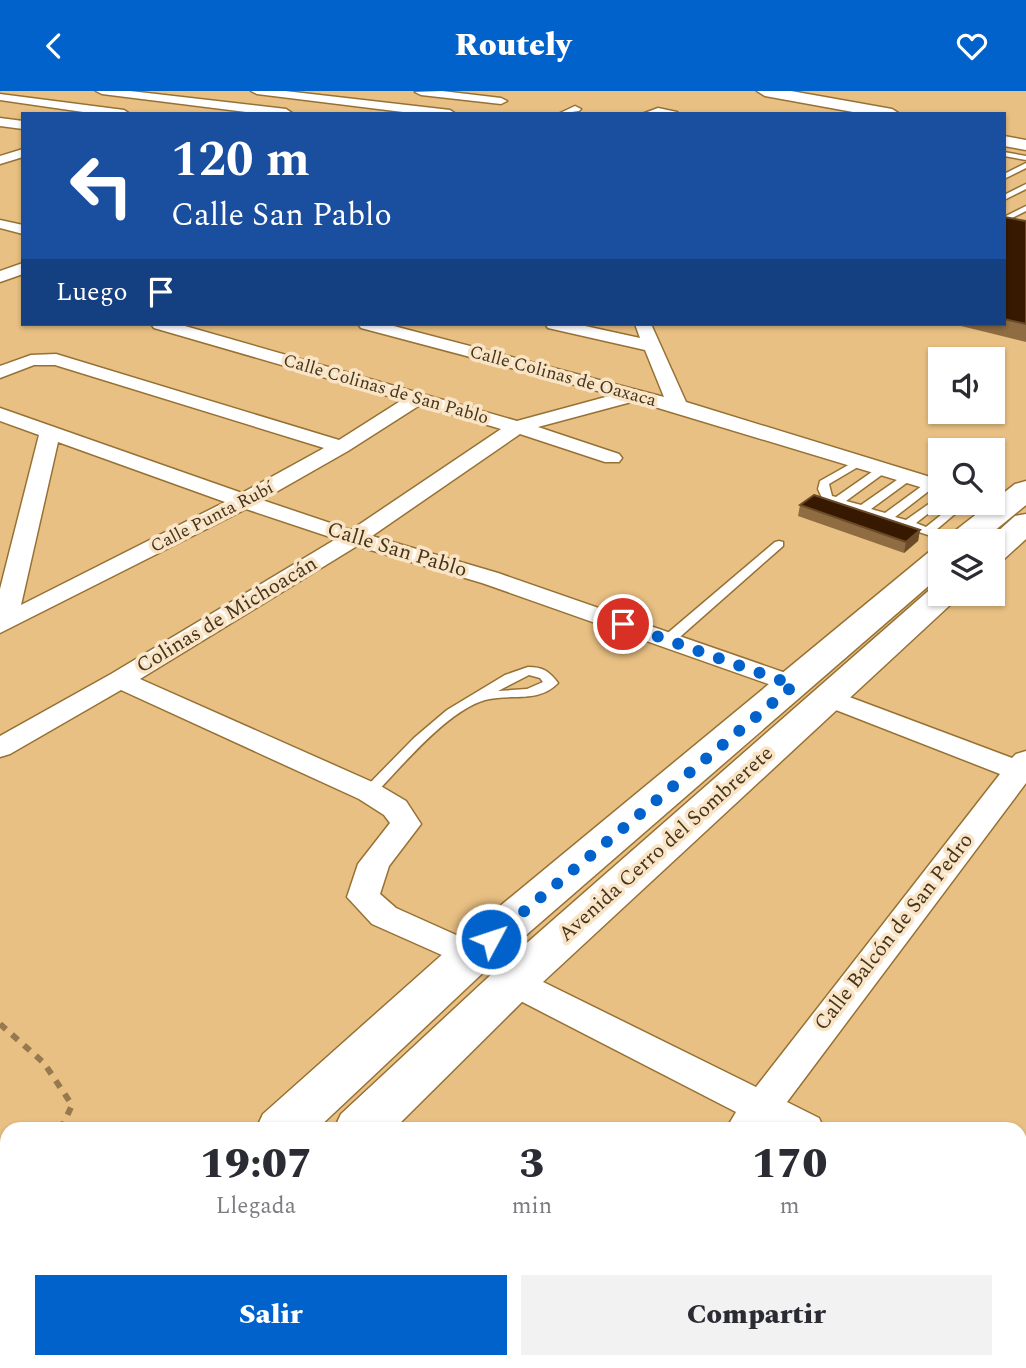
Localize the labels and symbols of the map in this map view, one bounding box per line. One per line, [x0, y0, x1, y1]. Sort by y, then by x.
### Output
street label: Calle Colinas de Oaxaca [467, 338, 660, 414]
street label: Calle Colinas de San Pablo [280, 347, 492, 431]
street label: Calle Punta Rubí [146, 474, 279, 560]
street label: Calle San Pablo [323, 514, 471, 586]
street label: Colinas de Michoacán [130, 548, 324, 682]
pin [593, 594, 653, 654]
street label: Avenida Cerro del Sombrerete [551, 738, 781, 950]
street label: Calle Balcón de San Pedro [807, 826, 981, 1038]
position arrow [454, 902, 528, 976]

